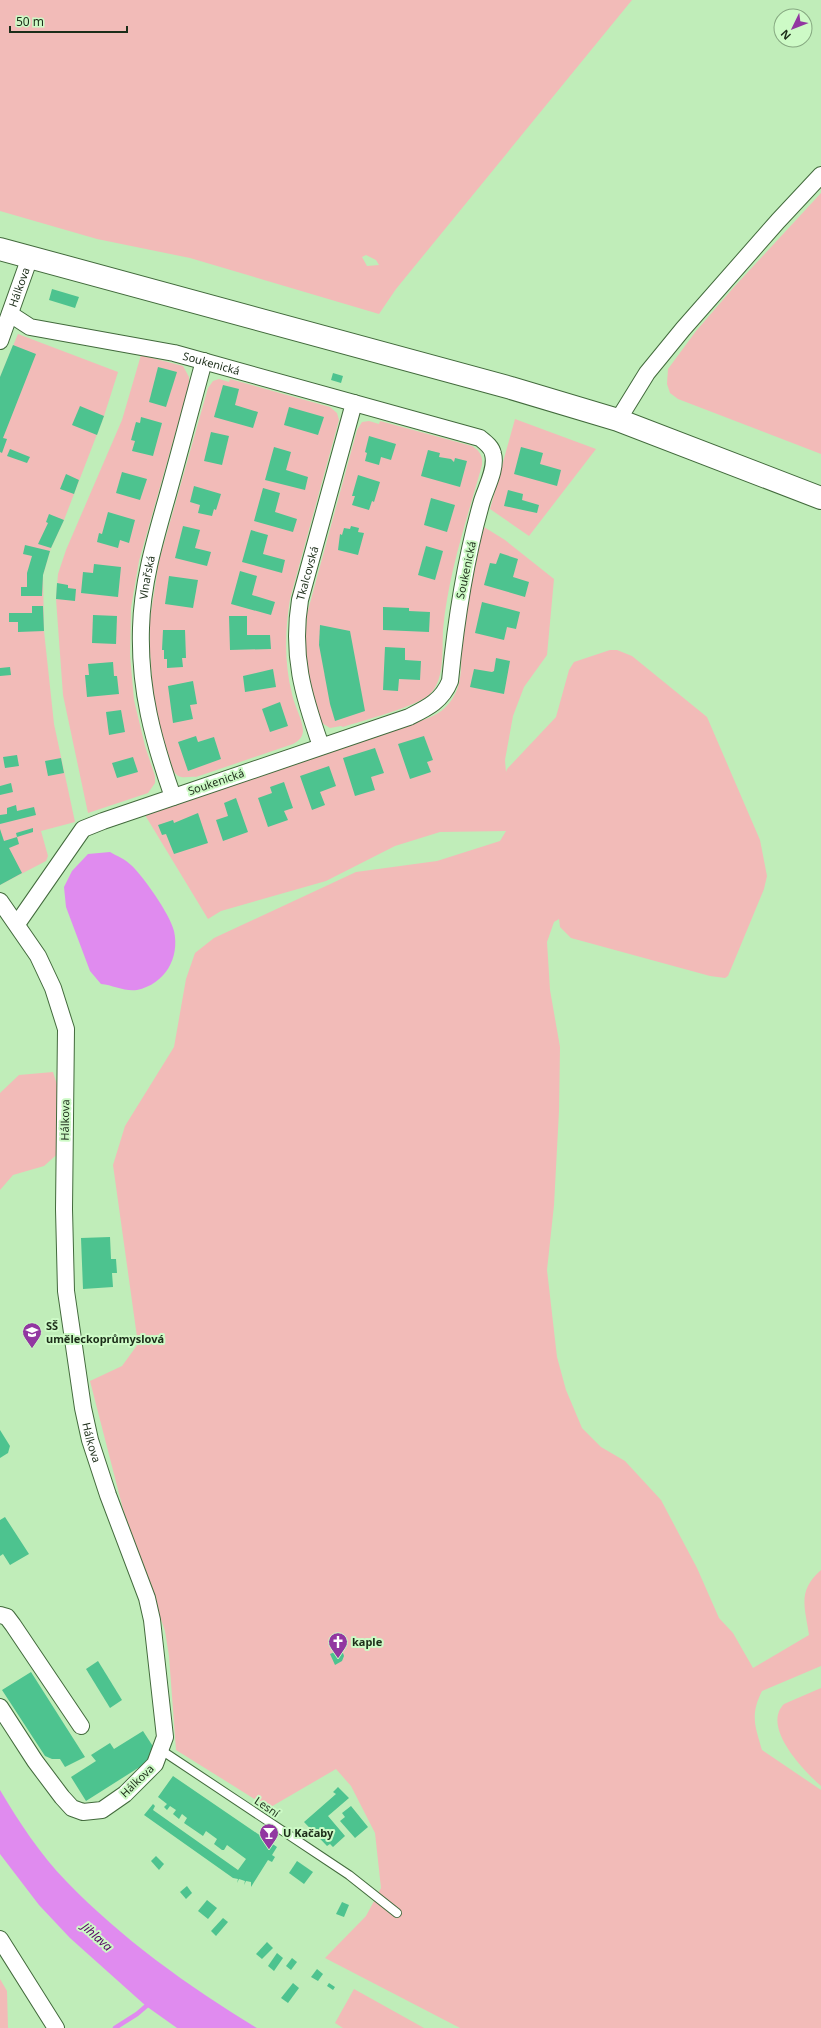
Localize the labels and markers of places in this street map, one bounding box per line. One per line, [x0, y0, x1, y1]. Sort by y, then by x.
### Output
place label: SŠ uměleckoprůmyslová [46, 1318, 164, 1346]
school or university icon: SŠ uměleckoprůmyslová [21, 1321, 43, 1349]
church icon: kaple [327, 1631, 349, 1659]
place label: kaple [352, 1634, 383, 1649]
bar icon: U Kačaby [258, 1822, 280, 1850]
place label: U Kačaby [283, 1825, 334, 1840]

